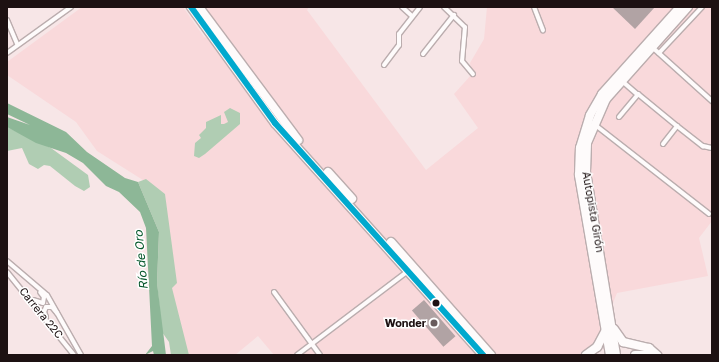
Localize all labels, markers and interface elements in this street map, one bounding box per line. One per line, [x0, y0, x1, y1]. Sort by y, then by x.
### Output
street label: Autopista Girón [579, 170, 607, 254]
water label: Río de Oro [131, 230, 151, 290]
street label: Carrera 22C [16, 285, 66, 341]
unlabelled marker [431, 298, 441, 308]
place label: Wonder [385, 316, 426, 330]
marker: Wonder [429, 318, 439, 328]

